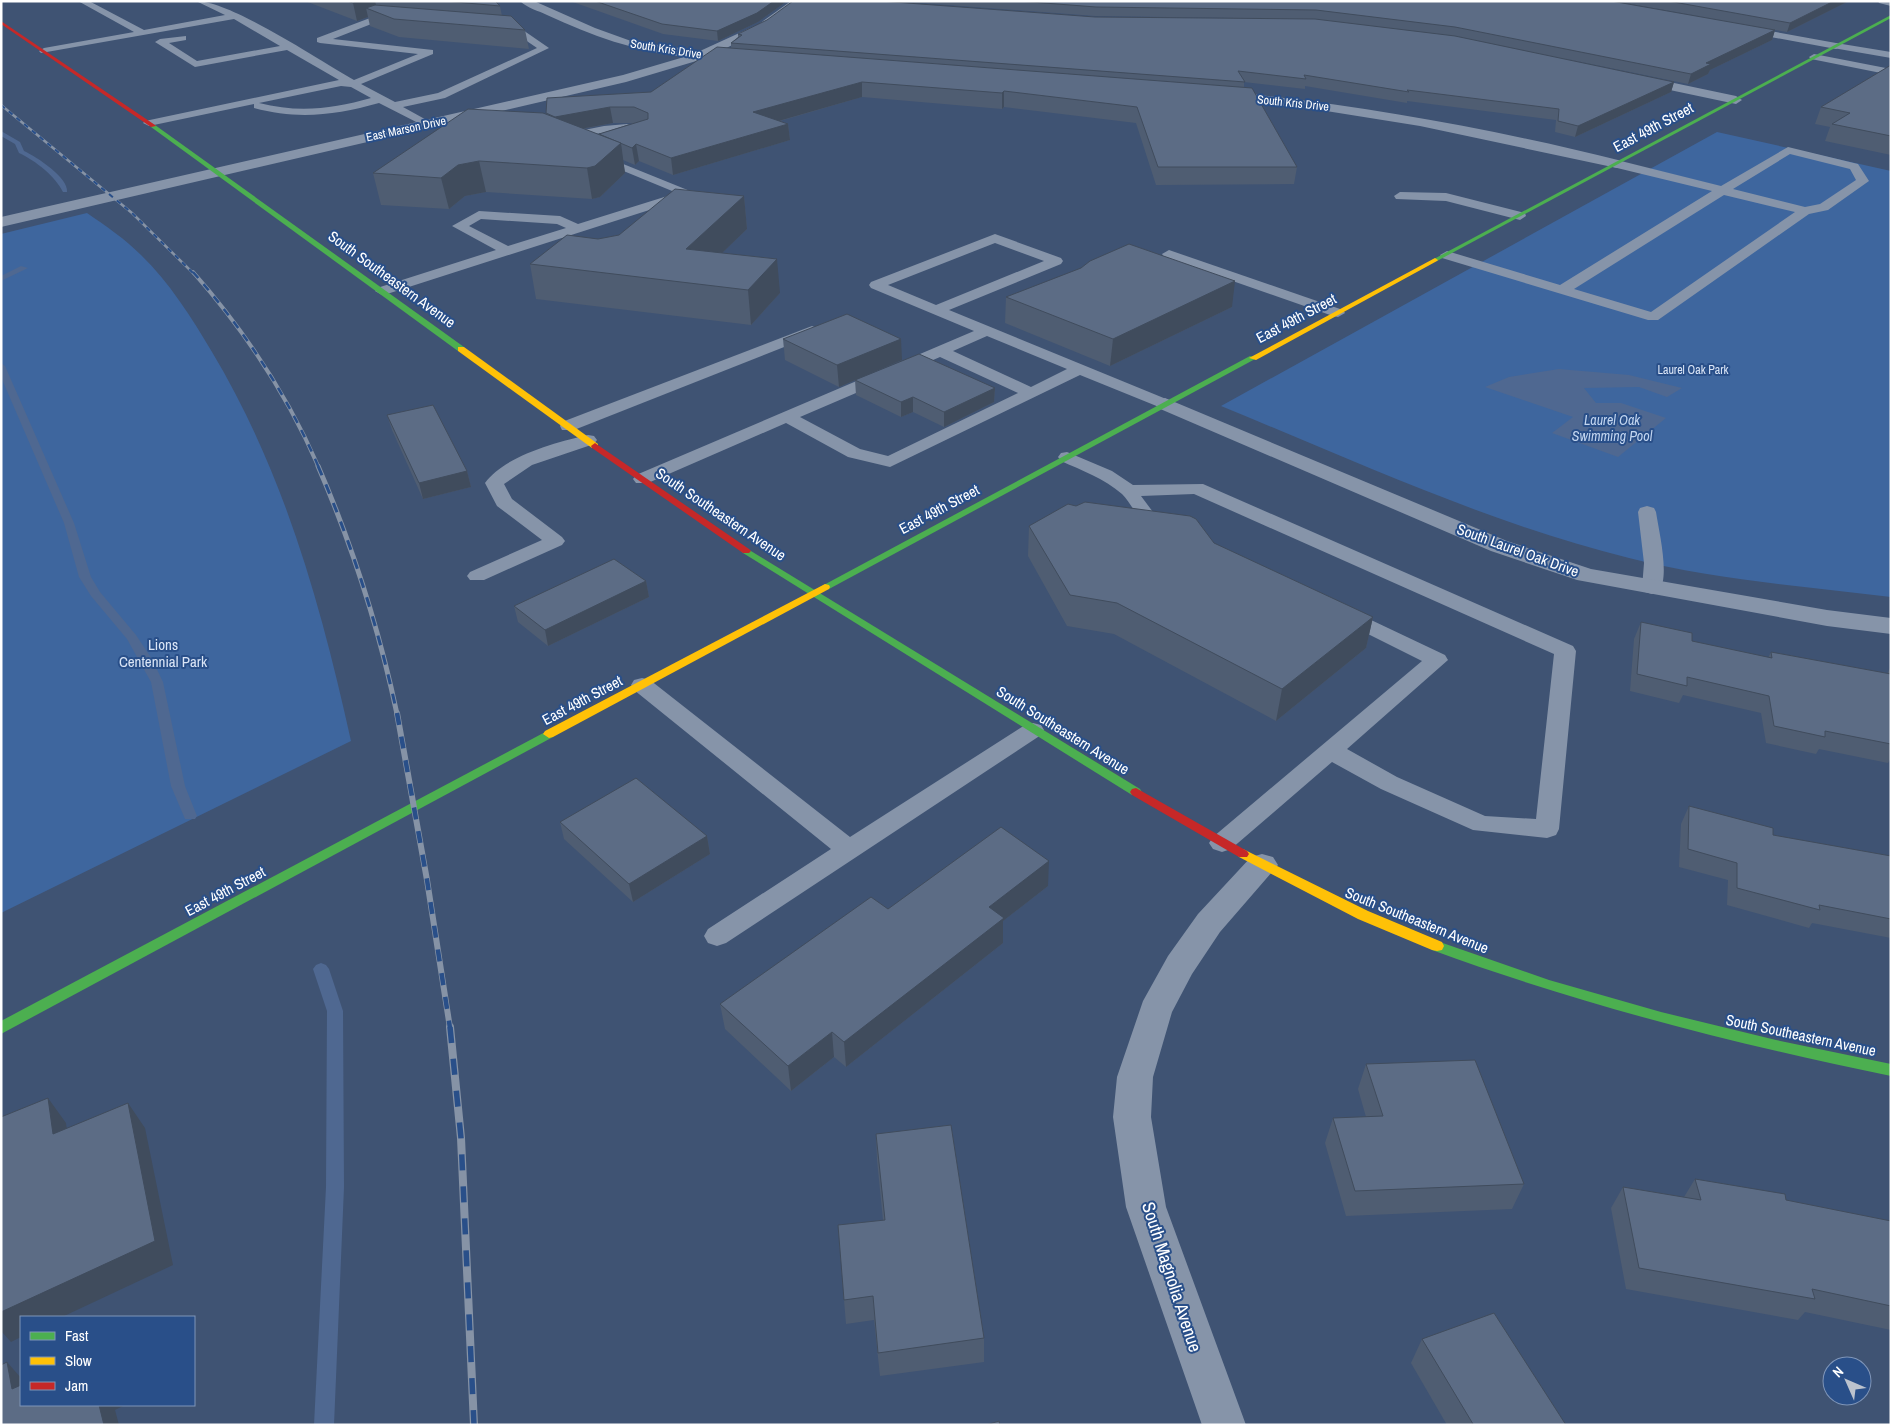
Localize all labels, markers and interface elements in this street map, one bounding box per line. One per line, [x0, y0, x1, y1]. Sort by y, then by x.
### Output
street label: South Kris Drive [629, 35, 703, 63]
street label: South Kris Drive [1256, 91, 1330, 115]
street label: East 49th Street [1609, 97, 1697, 157]
street label: East Marson Drive [364, 113, 448, 145]
street label: South Southeastern Avenue [324, 226, 460, 333]
street label: East 49th Street [1252, 288, 1340, 348]
park label: Laurel Oak Park [1657, 362, 1729, 378]
water label: Laurel Oak Swimming Pool [1572, 411, 1653, 445]
street label: South Southeastern Avenue [652, 463, 790, 566]
street label: East 49th Street [895, 479, 983, 539]
street label: South Laurel Oak Drive [1454, 518, 1582, 582]
park label: Lions Centennial Park [119, 634, 208, 672]
street label: East 49th Street [538, 670, 626, 730]
street label: South Southeastern Avenue [993, 681, 1134, 780]
street label: East 49th Street [181, 861, 269, 921]
street label: South Southeastern Avenue [1342, 882, 1492, 958]
street label: South Southeastern Avenue [1724, 1009, 1878, 1061]
street label: South Magnolia Avenue [1136, 1199, 1208, 1355]
legend [20, 1316, 195, 1406]
text: Fast [65, 1325, 89, 1346]
text: Slow [65, 1350, 92, 1371]
north arrow [1822, 1356, 1872, 1406]
text: N [1829, 1363, 1847, 1381]
text: Jam [65, 1375, 88, 1396]

